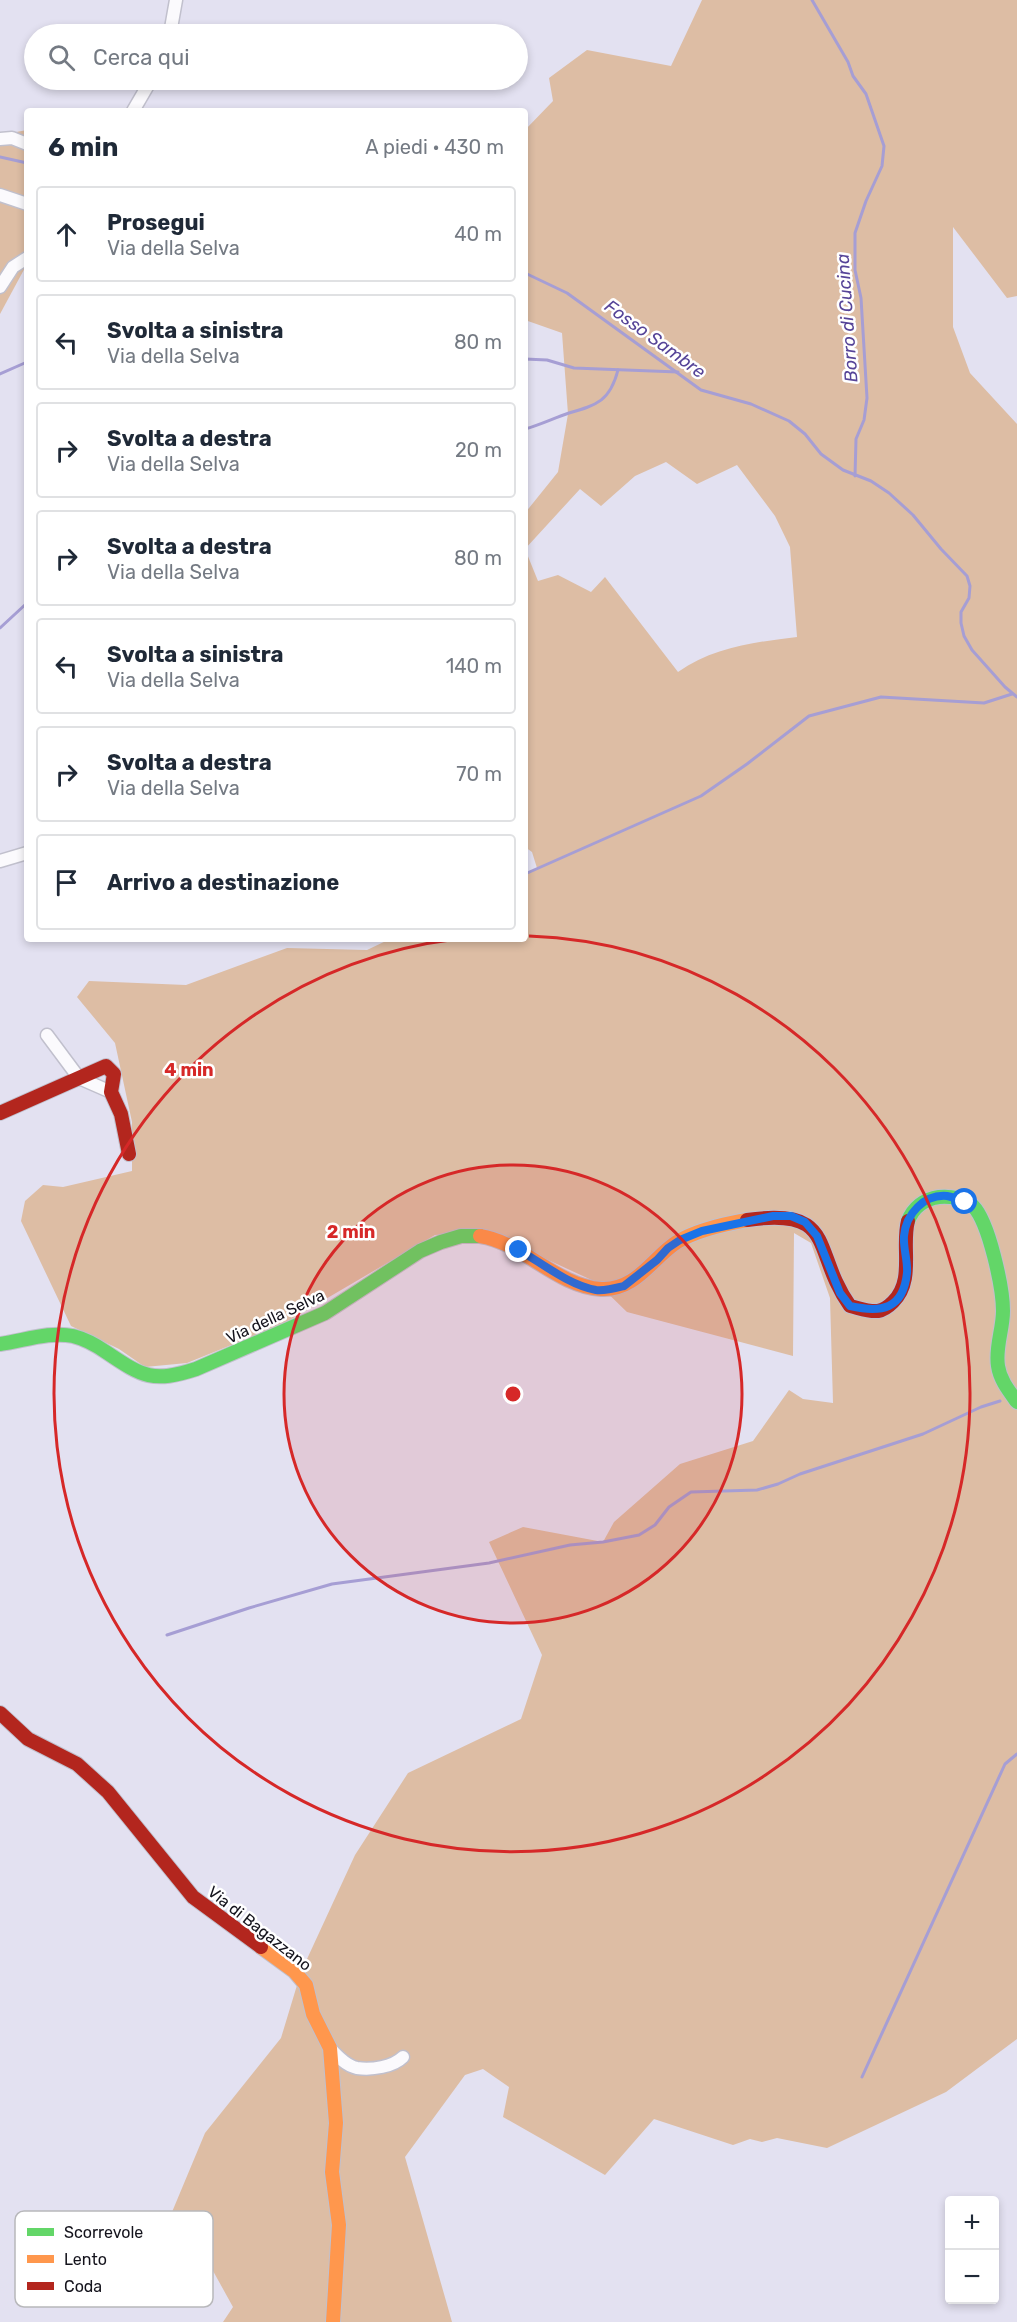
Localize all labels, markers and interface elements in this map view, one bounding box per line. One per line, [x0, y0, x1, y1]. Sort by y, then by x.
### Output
search box [24, 24, 528, 90]
icon: search [45, 41, 78, 74]
text: Cerca qui [93, 44, 189, 71]
text: 6 min [48, 132, 118, 163]
text: A piedi · 430 m [365, 135, 504, 159]
text: Prosegui [107, 209, 205, 236]
icon: ahead [50, 218, 83, 251]
text: 40 m [454, 222, 502, 246]
text: Via della Selva [107, 236, 240, 260]
water label: Borro di Cucina [831, 252, 862, 383]
water label: Fosso Sambre [600, 295, 710, 383]
text: Svolta a sinistra [107, 317, 284, 344]
icon: left [50, 326, 83, 359]
text: 80 m [454, 330, 502, 354]
text: Via della Selva [107, 344, 240, 368]
text: Svolta a destra [107, 425, 272, 452]
icon: right [50, 434, 83, 467]
text: 20 m [455, 438, 502, 462]
text: Via della Selva [107, 452, 240, 476]
text: Svolta a destra [107, 533, 272, 560]
icon: right [50, 542, 83, 575]
text: 80 m [454, 546, 502, 570]
text: Via della Selva [107, 560, 240, 584]
text: Svolta a sinistra [107, 641, 284, 668]
icon: left [50, 650, 83, 683]
text: 140 m [446, 654, 502, 678]
text: Via della Selva [107, 668, 240, 692]
text: Svolta a destra [107, 749, 272, 776]
icon: right [50, 758, 83, 791]
text: 70 m [456, 762, 502, 786]
text: Via della Selva [107, 776, 240, 800]
icon: arrive [50, 866, 83, 899]
text: Arrivo a destinazione [107, 869, 339, 896]
text: 4 min [164, 1059, 214, 1081]
route start [951, 1188, 977, 1214]
text: 2 min [327, 1221, 375, 1243]
route end [505, 1236, 531, 1262]
street label: Via della Selva [223, 1285, 327, 1348]
centre of rings [503, 1384, 523, 1404]
street label: Via di Bagazzano [204, 1882, 315, 1975]
map controls [945, 2196, 999, 2304]
button: + [945, 2196, 999, 2250]
legend [15, 2211, 213, 2307]
text: Scorrevole [64, 2223, 143, 2242]
text: Lento [64, 2250, 107, 2269]
button: − [945, 2250, 999, 2304]
text: Coda [64, 2277, 102, 2296]

